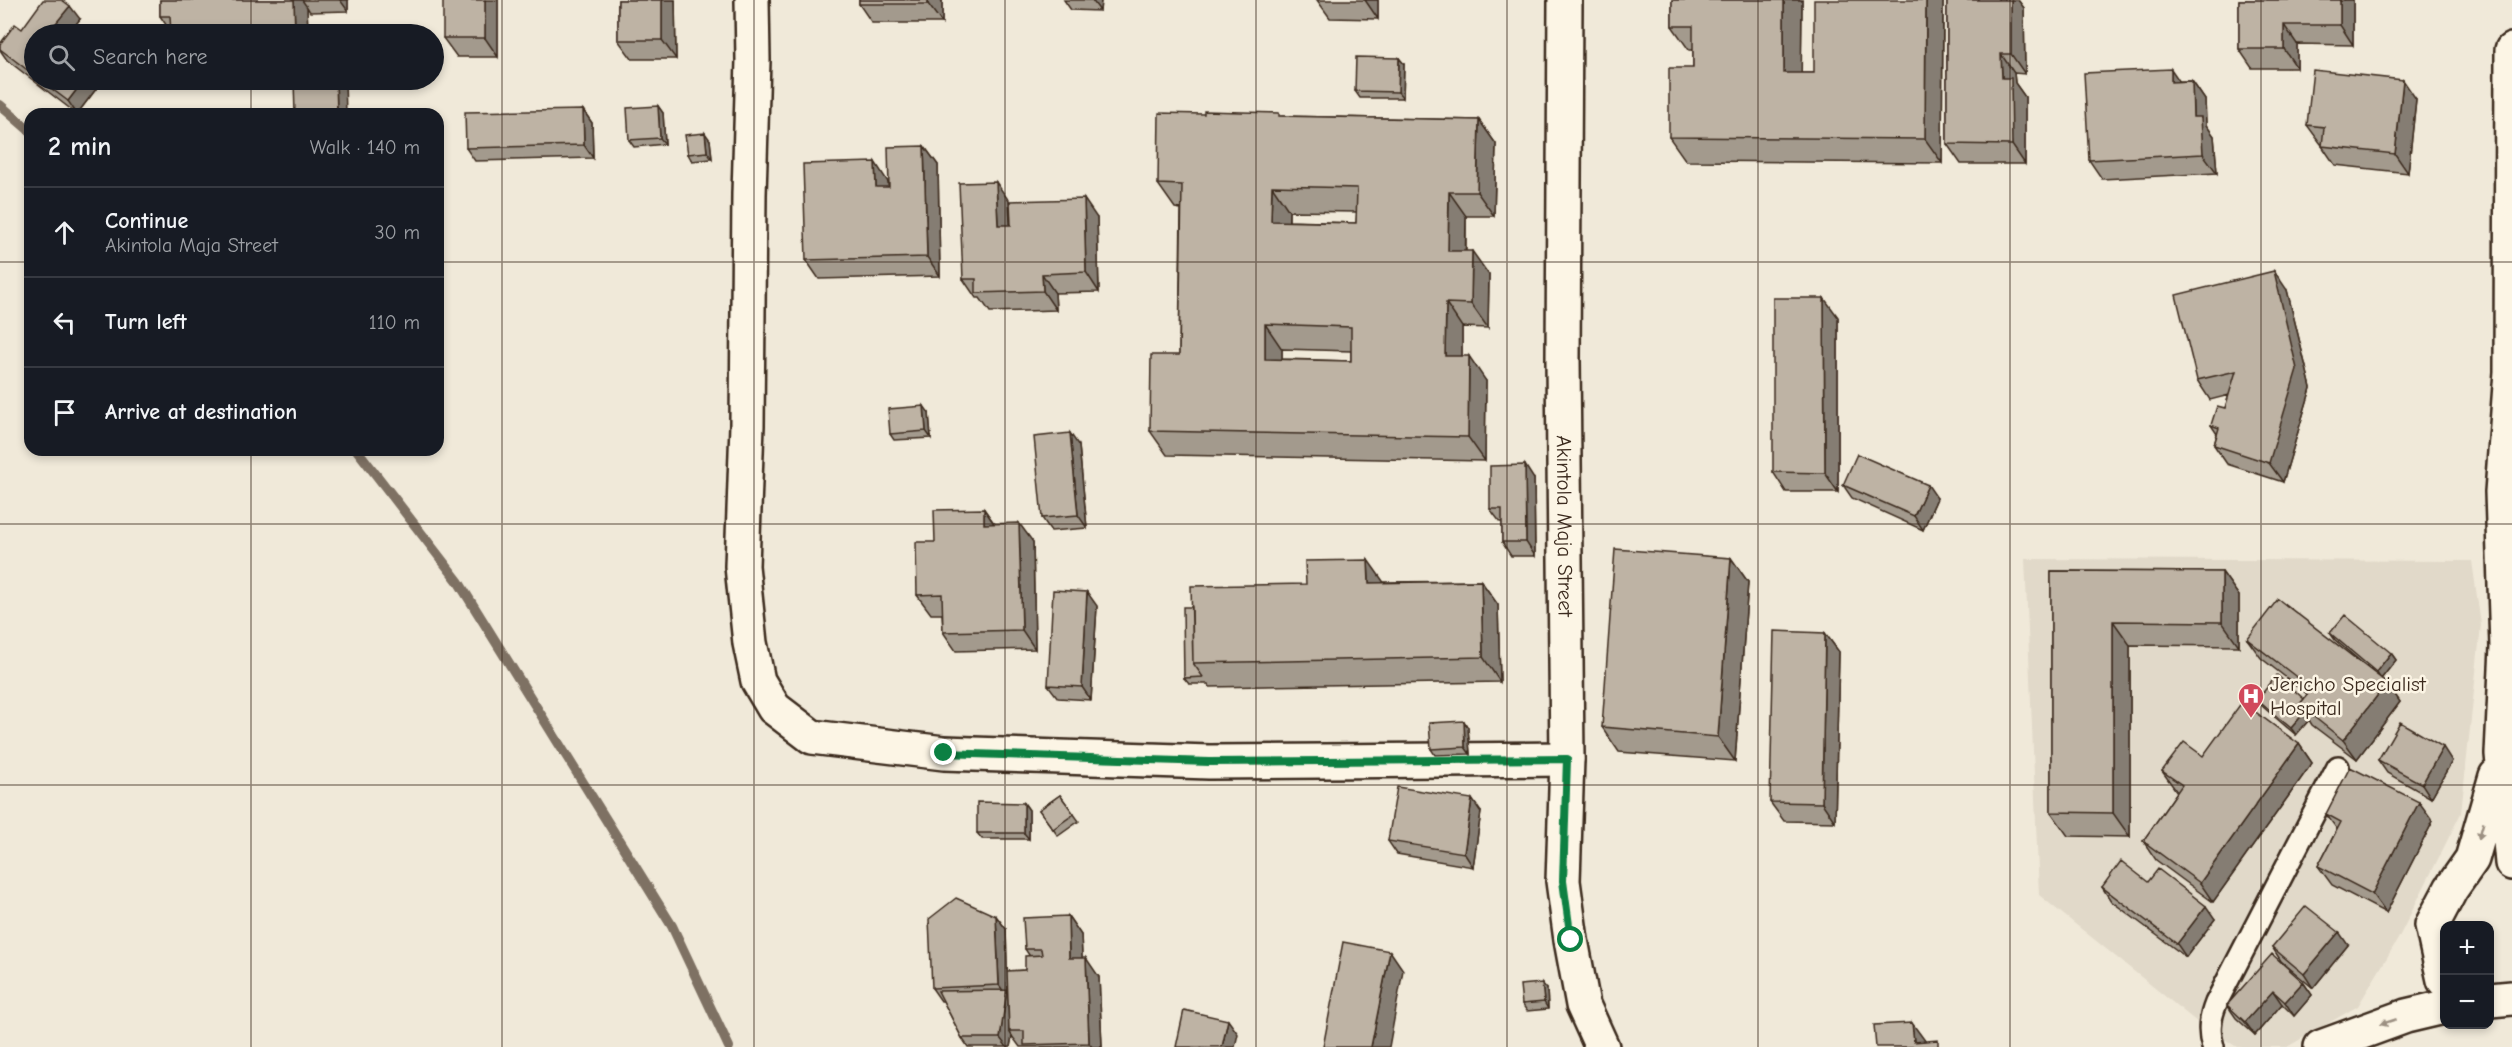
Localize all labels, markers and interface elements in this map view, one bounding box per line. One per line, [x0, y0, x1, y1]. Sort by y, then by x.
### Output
search box [24, 24, 444, 90]
icon: search [45, 41, 78, 74]
text: Search here [93, 44, 208, 70]
text: 2 min [48, 132, 111, 162]
text: Walk · 140 m [310, 136, 420, 159]
text: Continue [105, 208, 188, 234]
icon: ahead [48, 216, 81, 249]
text: 30 m [374, 221, 420, 244]
text: Akintola Maja Street [105, 234, 278, 257]
icon: left [48, 306, 81, 339]
text: Turn left [105, 309, 187, 335]
text: 110 m [369, 311, 420, 334]
icon: arrive [48, 396, 81, 429]
text: Arrive at destination [105, 399, 297, 425]
street label: Akintola Maja Street [1552, 435, 1578, 618]
place label: Jericho Specialist Hospital [2270, 672, 2427, 720]
hospital icon: Jericho Specialist Hospital [2236, 681, 2266, 719]
route end [930, 739, 956, 765]
one-way arrow [2476, 822, 2485, 840]
map controls [2440, 921, 2494, 1029]
button: + [2440, 921, 2494, 975]
route start [1557, 926, 1583, 952]
button: − [2440, 975, 2494, 1029]
one-way arrow [2379, 1018, 2397, 1027]

